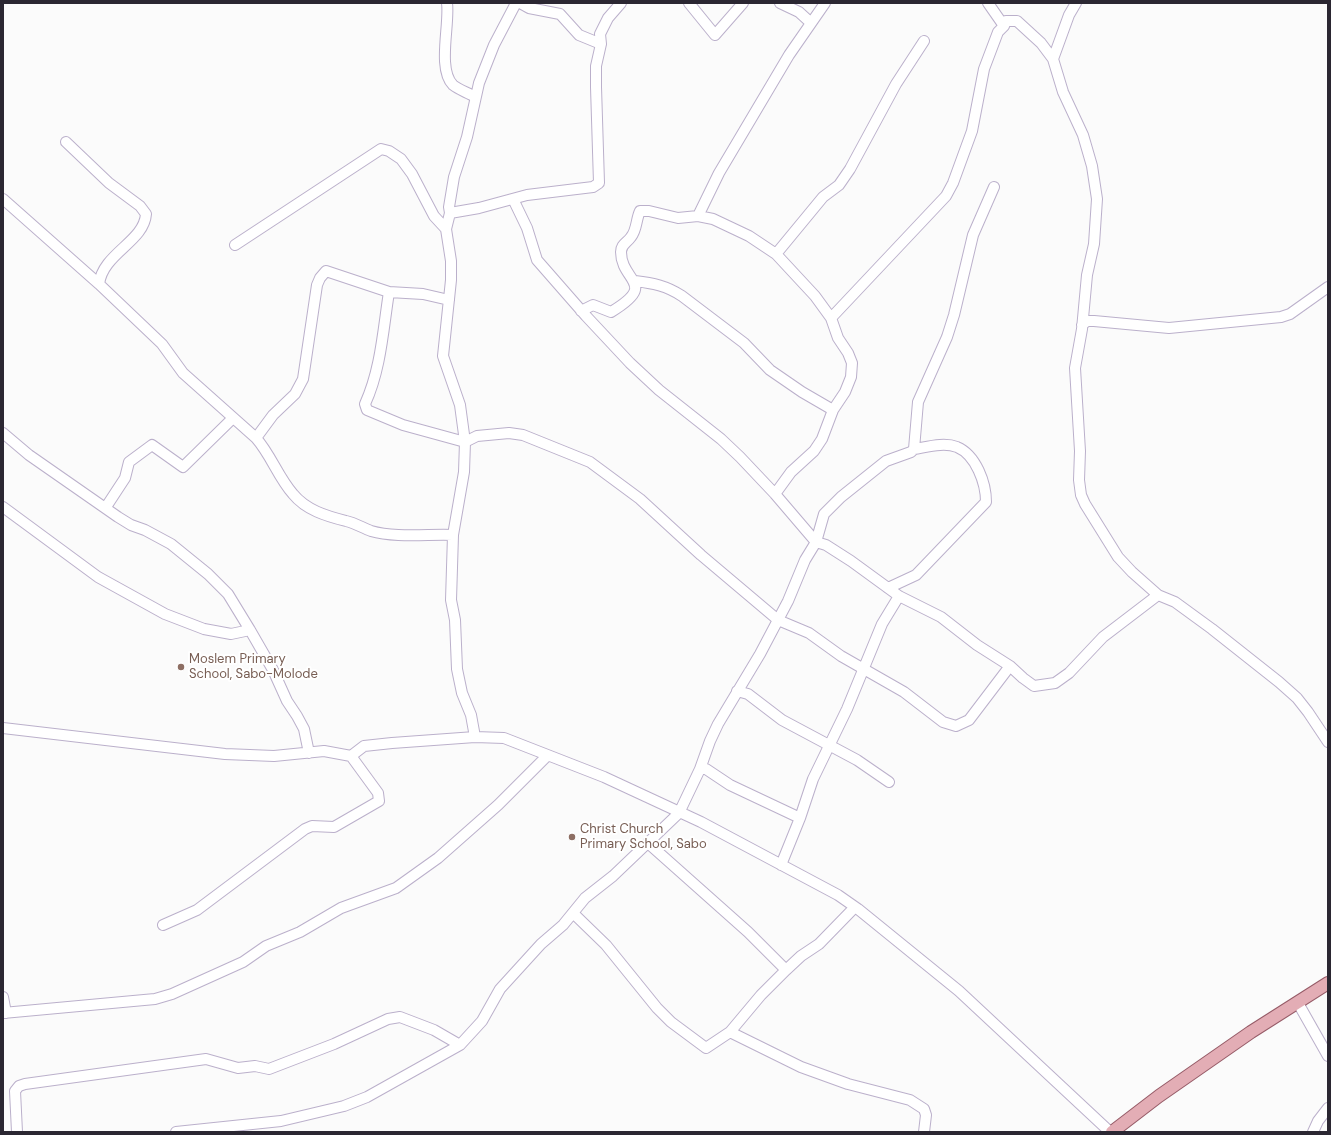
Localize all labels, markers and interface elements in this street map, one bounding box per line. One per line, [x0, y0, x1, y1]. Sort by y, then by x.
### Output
place label: Moslem Primary School, Sabo-Molode [189, 652, 318, 683]
marker: Moslem Primary School, Sabo-Molode [176, 662, 186, 672]
place label: Christ Church Primary School, Sabo [580, 822, 707, 853]
marker: Christ Church Primary School, Sabo [567, 832, 577, 842]

